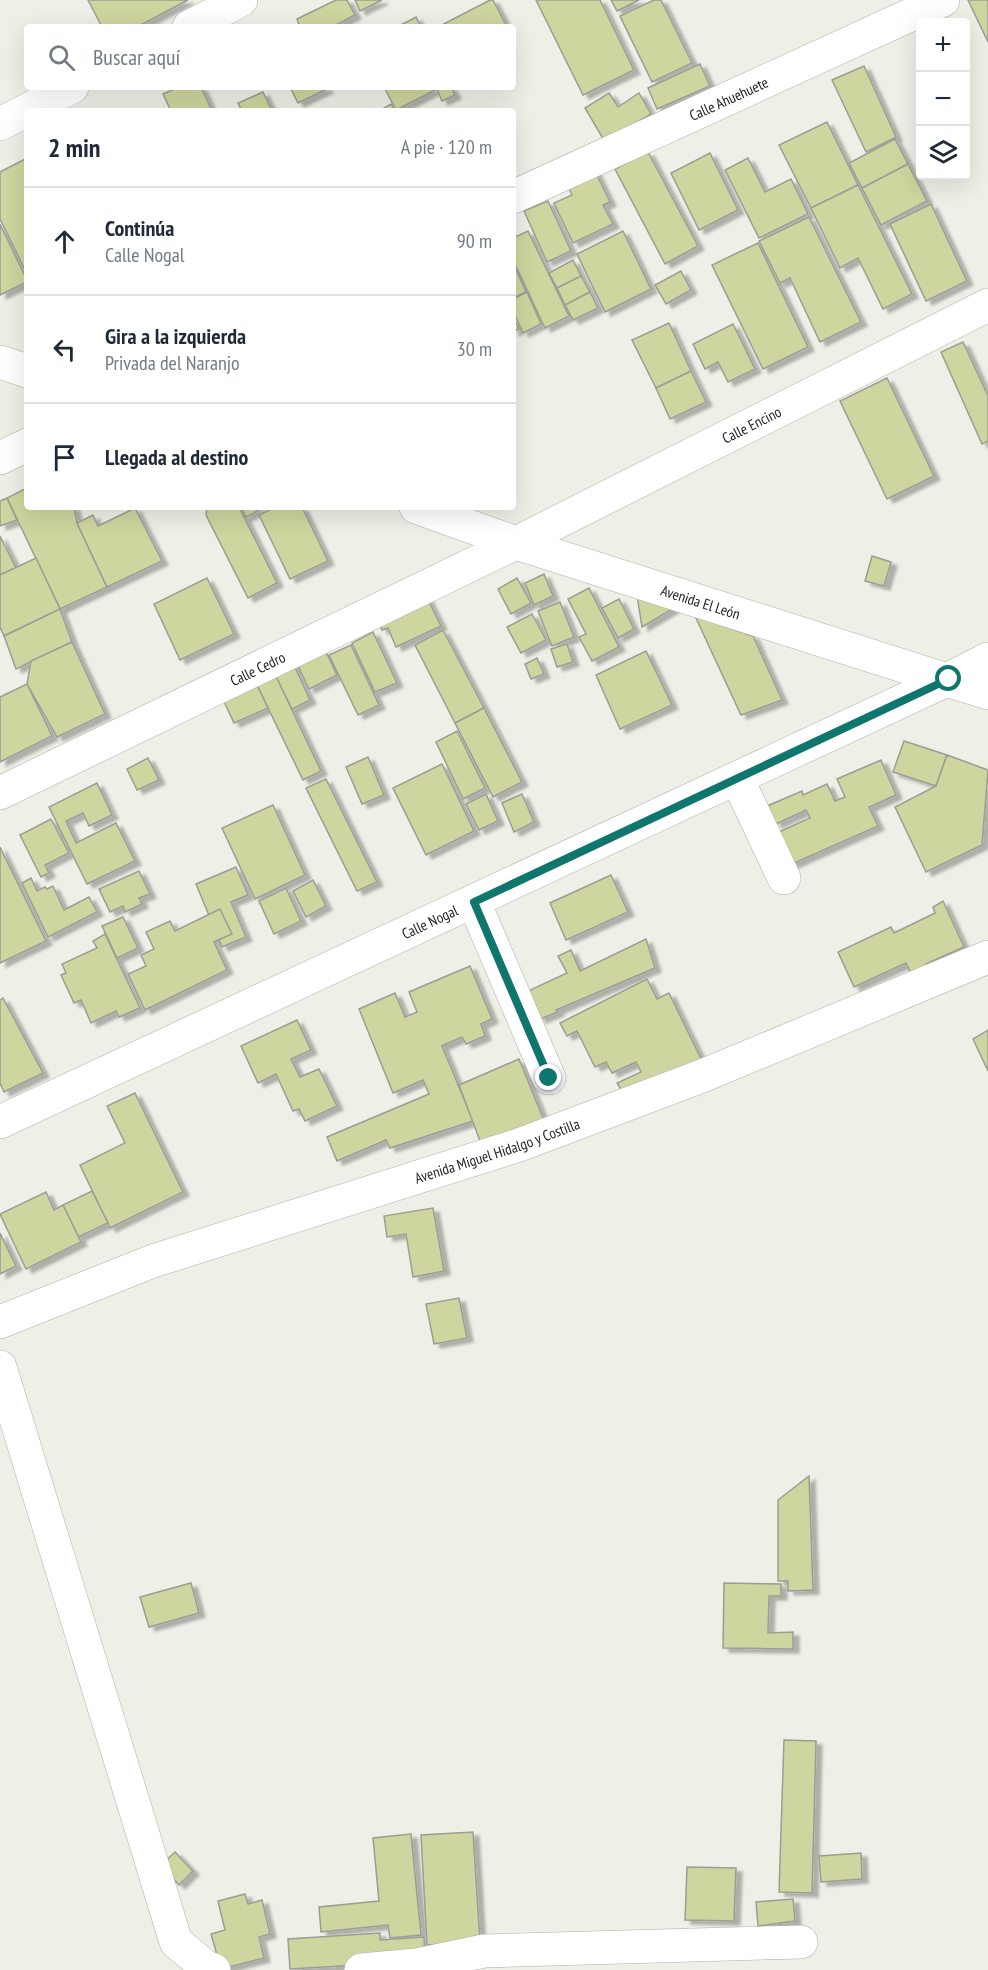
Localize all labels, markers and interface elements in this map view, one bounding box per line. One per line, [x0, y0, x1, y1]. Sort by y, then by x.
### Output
map controls [916, 18, 970, 180]
button: + [916, 18, 970, 72]
search box [24, 24, 516, 90]
icon: search [45, 41, 78, 74]
text: Buscar aquí [93, 43, 180, 71]
street label: Calle Ahuehuete [686, 72, 771, 125]
button: − [916, 72, 970, 126]
button: layers [916, 126, 970, 180]
text: 2 min [48, 131, 101, 164]
text: A pie · 120 m [401, 134, 492, 160]
text: Continúa [105, 214, 174, 242]
icon: ahead [48, 225, 81, 258]
text: 90 m [457, 228, 492, 254]
text: Calle Nogal [105, 242, 184, 268]
text: Gira a la izquierda [105, 322, 246, 350]
icon: left [48, 333, 81, 366]
text: 30 m [457, 336, 492, 362]
text: Privada del Naranjo [105, 350, 240, 376]
street label: Calle Encino [719, 401, 784, 447]
icon: arrive [48, 441, 81, 474]
text: Llegada al destino [105, 443, 248, 471]
street label: Avenida El León [659, 580, 743, 623]
street label: Calle Cedro [227, 647, 288, 690]
route start [935, 665, 961, 691]
street label: Calle Nogal [398, 900, 461, 943]
route end [535, 1064, 561, 1090]
street label: Avenida Miguel Hidalgo y Costilla [412, 1114, 582, 1187]

